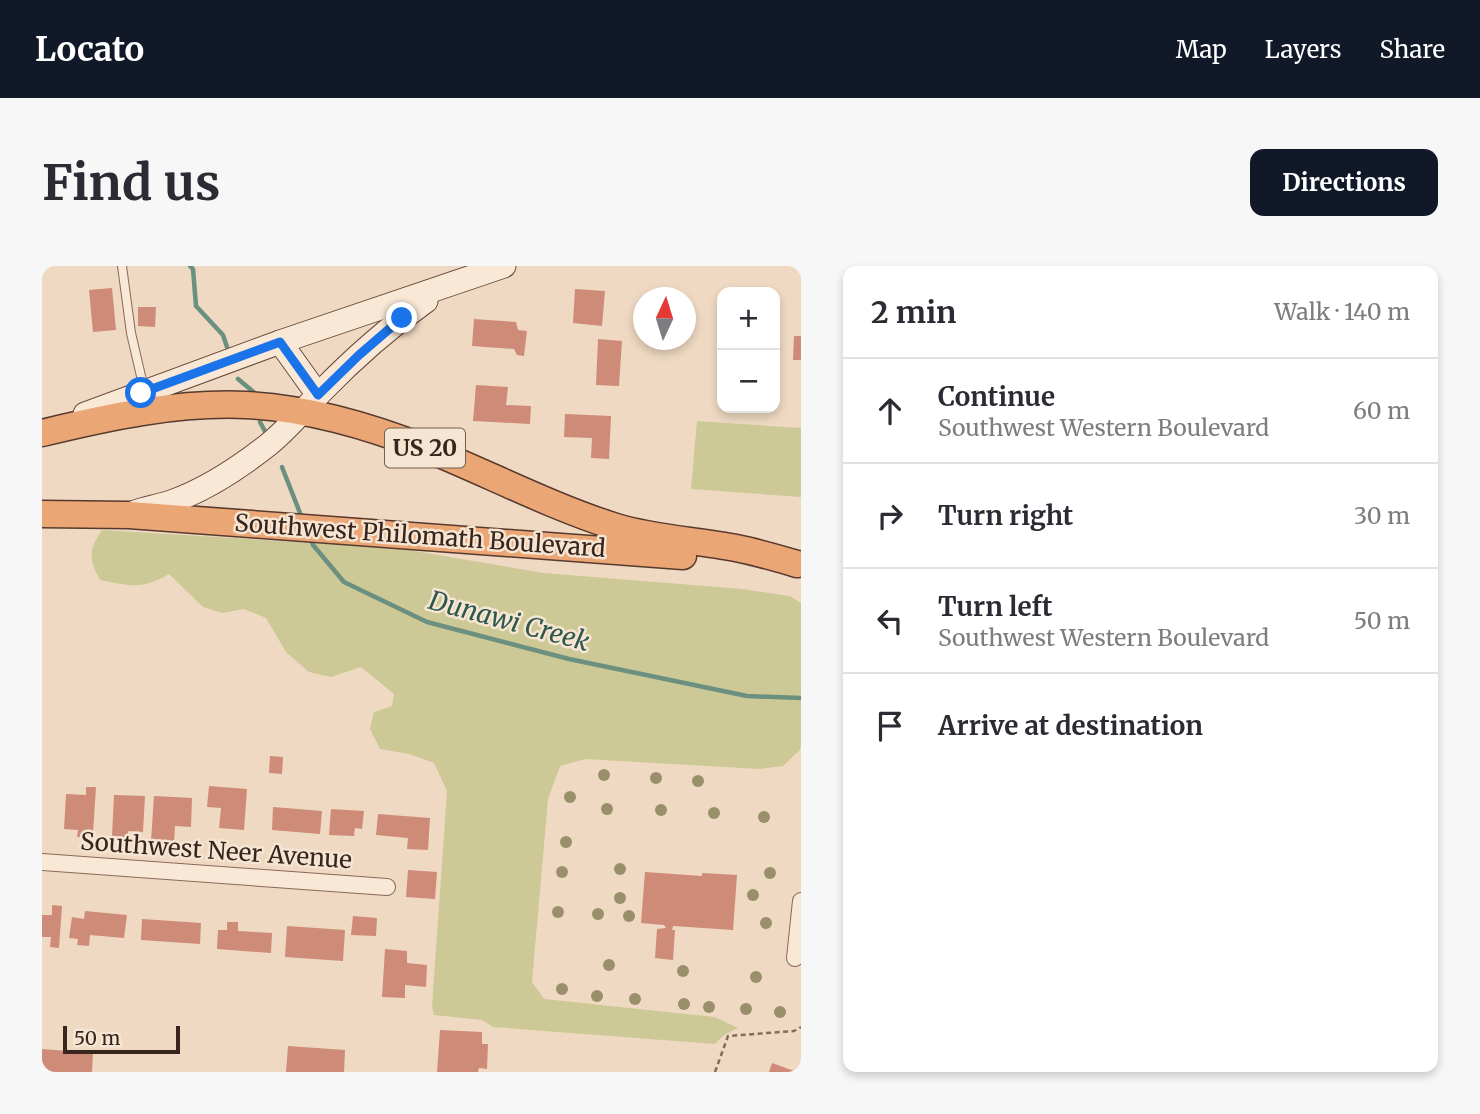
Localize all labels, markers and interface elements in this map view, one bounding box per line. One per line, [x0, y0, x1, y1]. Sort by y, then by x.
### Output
text: Locato [35, 29, 144, 70]
text: Map [1176, 34, 1227, 65]
text: Layers [1265, 34, 1341, 65]
text: Share [1379, 34, 1445, 65]
button: Directions [1250, 149, 1438, 216]
text: Find us [42, 152, 220, 213]
north arrow [633, 287, 696, 350]
map controls [717, 287, 780, 413]
button: + [717, 287, 780, 350]
text: 2 min [871, 293, 956, 331]
text: Walk · 140 m [1274, 297, 1410, 326]
route end [386, 302, 417, 333]
button: − [717, 350, 780, 413]
route start [125, 377, 156, 408]
text: Continue [938, 380, 1055, 413]
icon: ahead [871, 392, 909, 430]
text: 60 m [1353, 396, 1410, 425]
text: Southwest Western Boulevard [938, 413, 1269, 442]
road number: US 20 [385, 428, 465, 468]
icon: right [871, 497, 909, 535]
text: Turn right [938, 499, 1073, 532]
text: 30 m [1354, 501, 1410, 530]
street label: Southwest Philomath Boulevard [234, 507, 606, 564]
water label: Dunawi Creek [424, 583, 593, 658]
text: Turn left [938, 590, 1052, 623]
icon: left [871, 602, 909, 640]
text: 50 m [1354, 606, 1410, 635]
text: Southwest Western Boulevard [938, 623, 1269, 652]
icon: arrive [871, 707, 909, 745]
text: Arrive at destination [938, 709, 1203, 742]
street label: Southwest Neer Avenue [79, 826, 353, 875]
scale bar [63, 1023, 180, 1055]
text: 50 m [74, 1026, 120, 1050]

